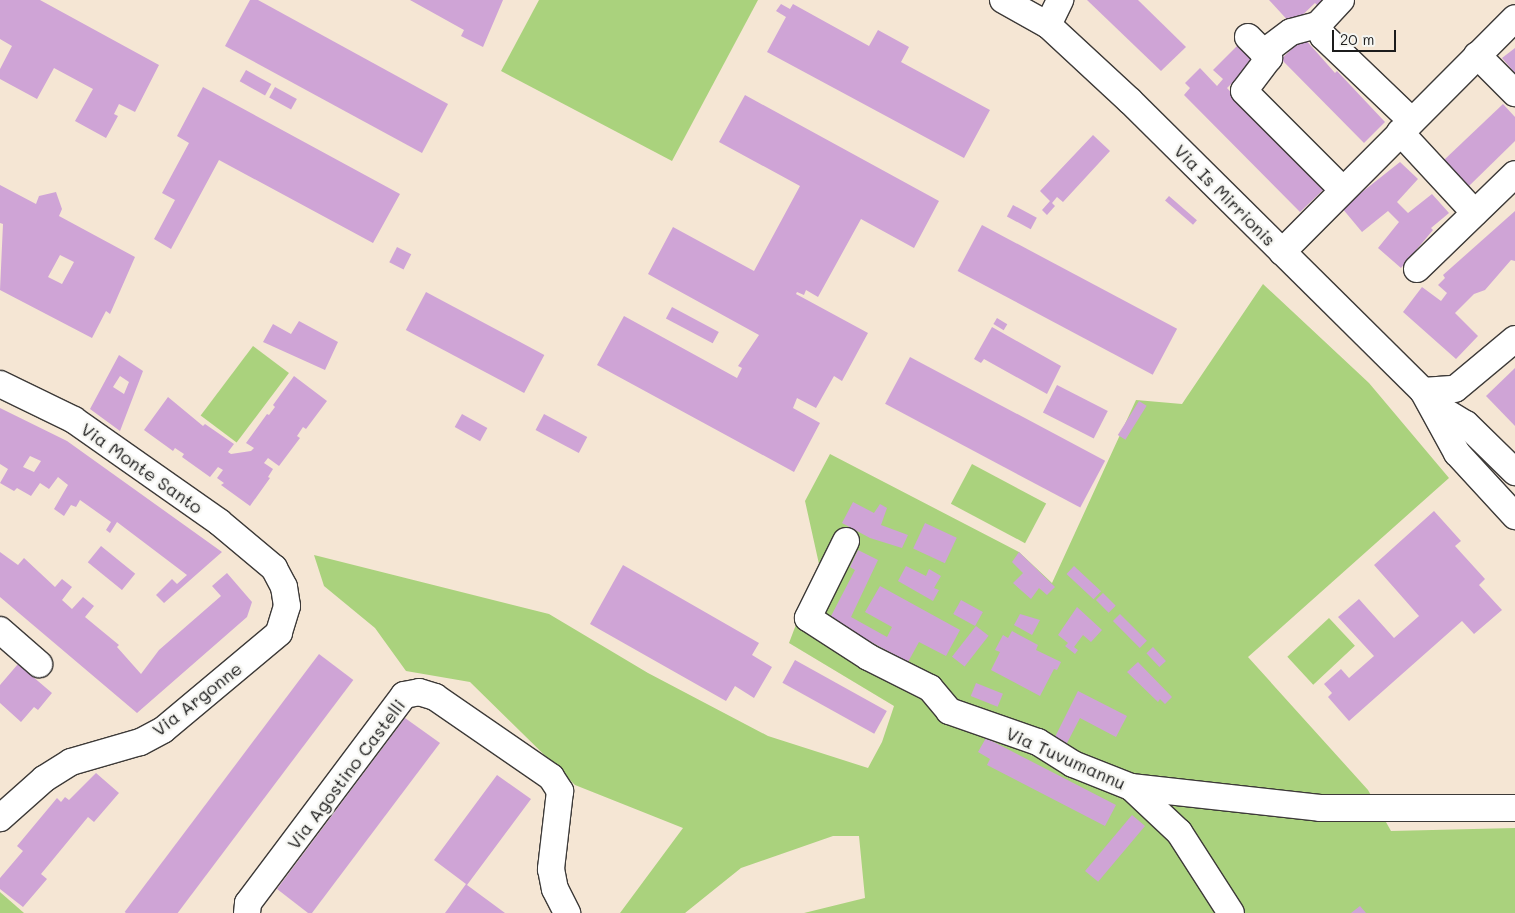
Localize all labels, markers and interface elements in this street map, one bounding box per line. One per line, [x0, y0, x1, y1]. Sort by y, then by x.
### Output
scale bar [1335, 20, 1399, 52]
text: 20 m [1340, 29, 1374, 49]
street label: Via Is Mirrionis [1170, 140, 1280, 250]
street label: Via Monte Santo [77, 418, 207, 518]
street label: Via Argonne [148, 657, 246, 741]
street label: Via Agostino Castelli [282, 695, 410, 853]
street label: Via Tuvumannu [1003, 722, 1129, 794]

